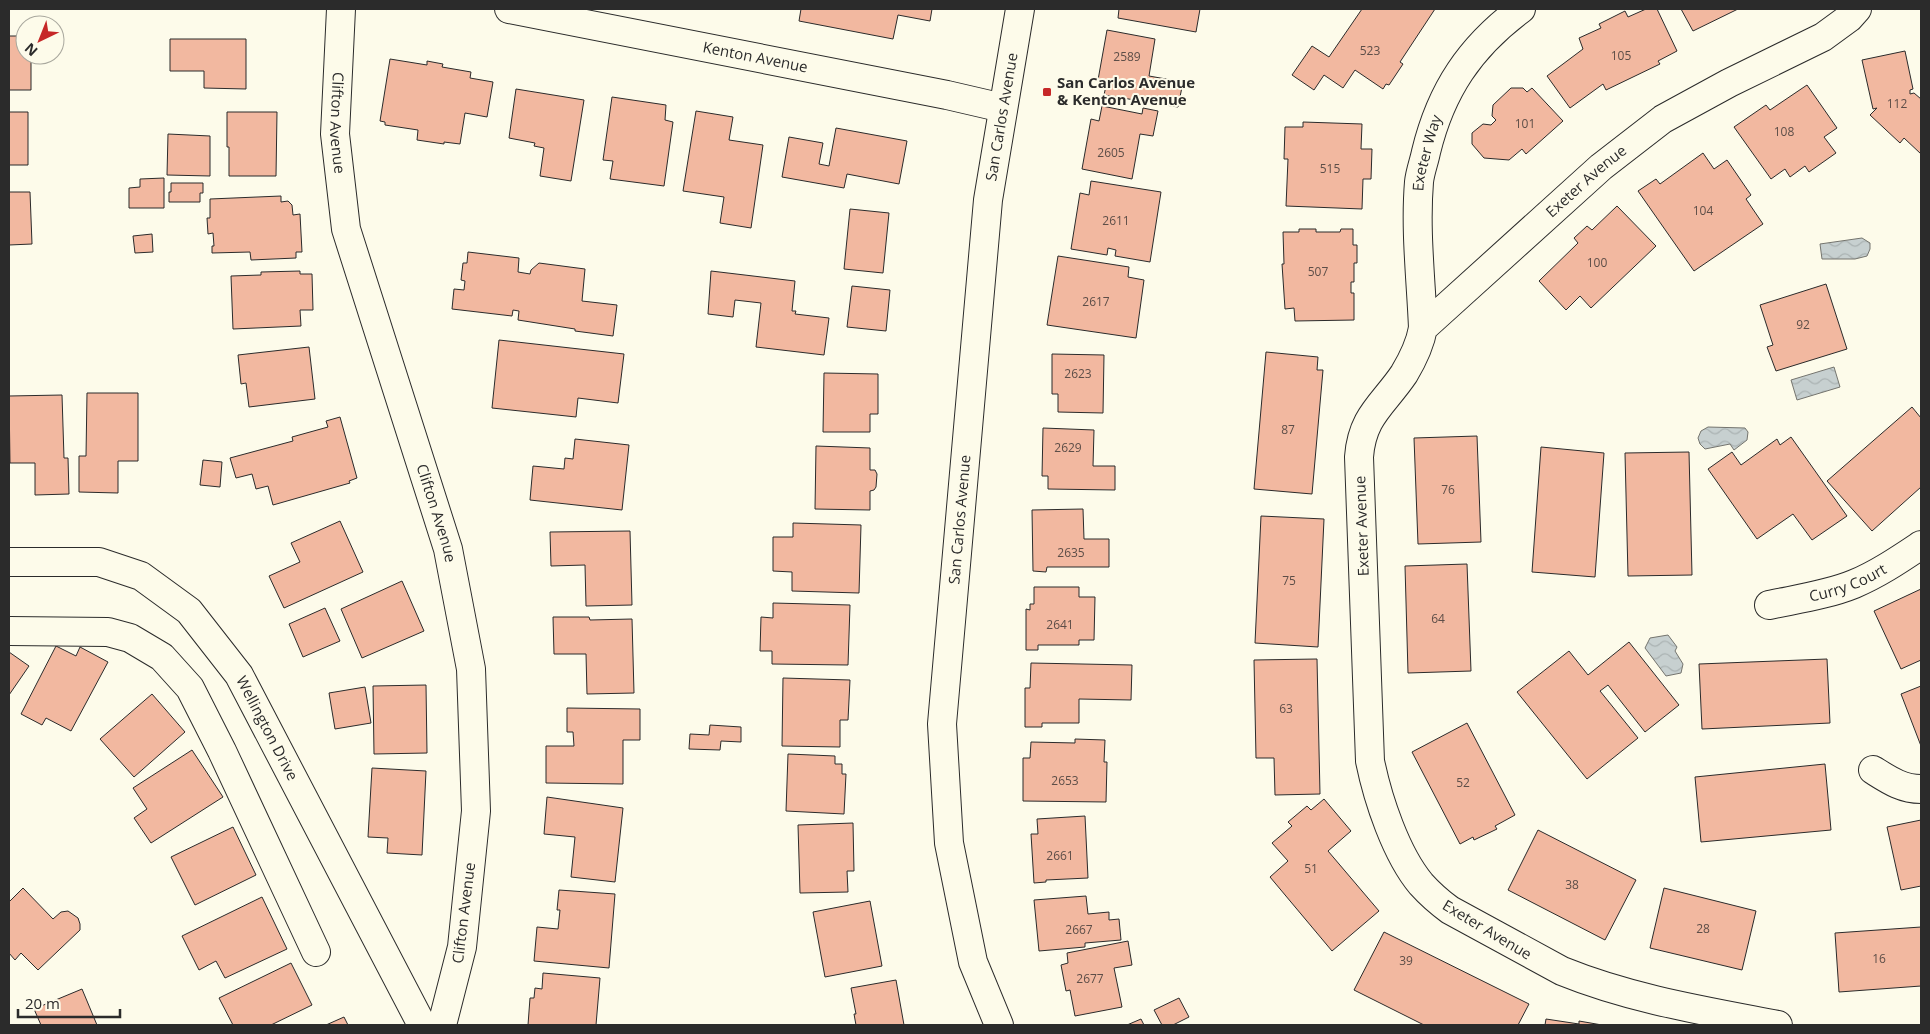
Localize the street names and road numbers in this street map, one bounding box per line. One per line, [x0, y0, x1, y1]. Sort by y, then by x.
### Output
street label: Kenton Avenue [701, 36, 810, 76]
street label: San Carlos Avenue [980, 51, 1022, 182]
street label: Clifton Avenue [326, 72, 351, 175]
street label: Exeter Way [1407, 111, 1446, 192]
street label: Exeter Avenue [1541, 140, 1630, 221]
street label: San Carlos Avenue [943, 454, 975, 585]
street label: Clifton Avenue [413, 461, 461, 564]
street label: Exeter Avenue [1349, 475, 1373, 577]
street label: Curry Court [1807, 559, 1890, 606]
street label: Wellington Drive [232, 672, 303, 784]
street label: Clifton Avenue [447, 861, 479, 965]
street label: Exeter Avenue [1439, 895, 1536, 964]

